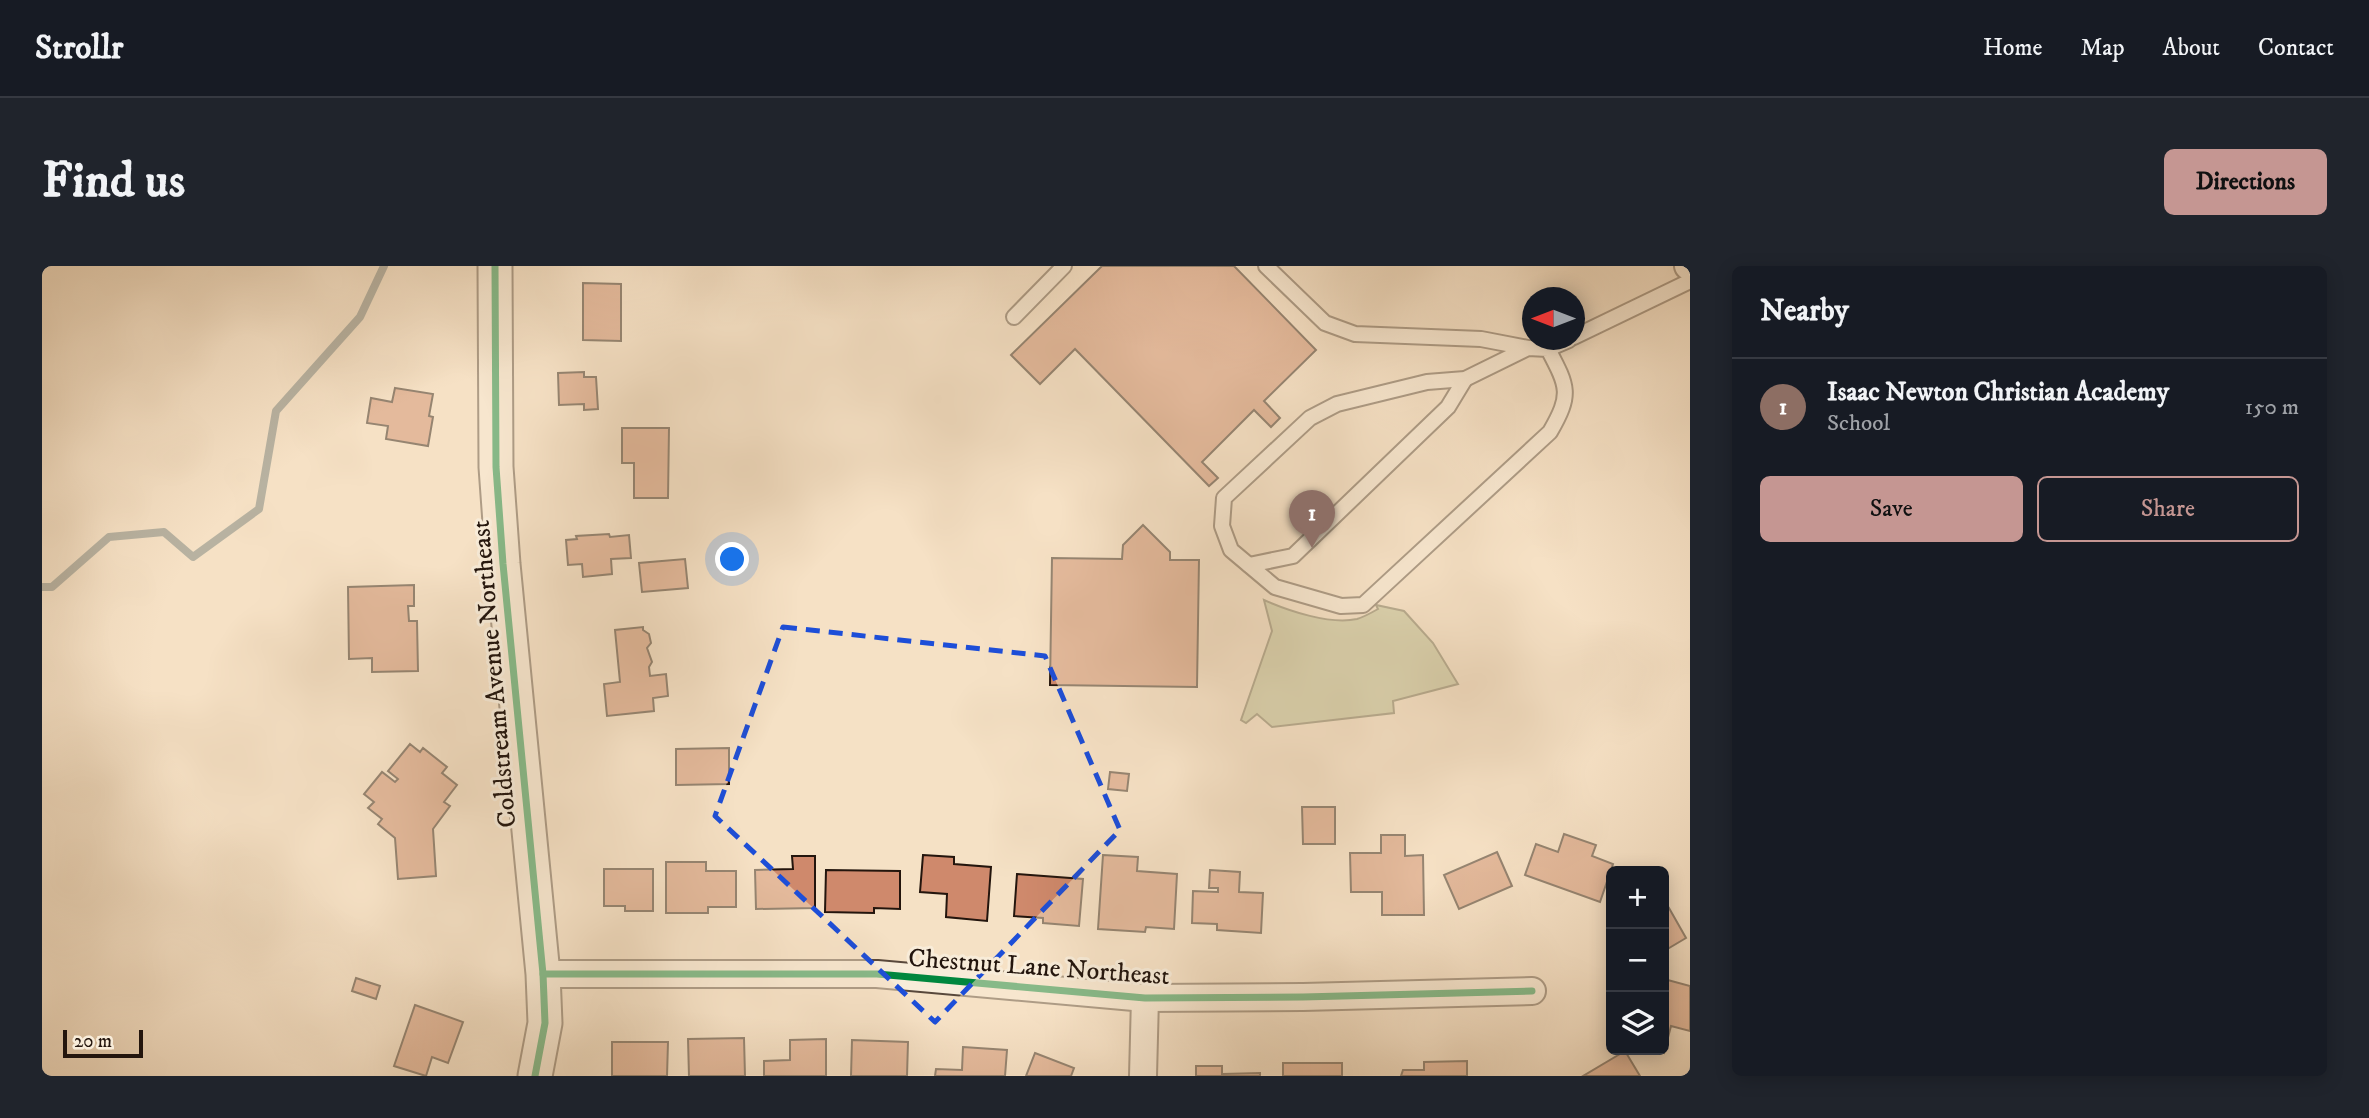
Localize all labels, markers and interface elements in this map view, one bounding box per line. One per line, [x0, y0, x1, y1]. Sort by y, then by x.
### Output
text: Strollr [35, 28, 123, 69]
text: Home [1983, 33, 2042, 63]
text: Map [2080, 33, 2125, 63]
text: About [2163, 33, 2220, 63]
text: Contact [2258, 33, 2334, 63]
button: Directions [2164, 149, 2327, 215]
text: Find us [42, 151, 185, 213]
north arrow [1522, 287, 1585, 350]
text: Nearby [1760, 293, 1849, 330]
text: Isaac Newton Christian Academy [1827, 376, 2169, 409]
text: 1 [1779, 393, 1787, 422]
text: 150 m [2245, 393, 2299, 422]
text: School [1827, 409, 1890, 438]
button: Save [1760, 476, 2023, 542]
button: Share [2037, 476, 2299, 542]
pin: 1 [1289, 490, 1335, 548]
street label: Coldstream Avenue Northeast [465, 519, 524, 829]
your location [715, 542, 749, 576]
map controls [1606, 866, 1669, 1055]
button: + [1606, 866, 1669, 929]
button: − [1606, 929, 1669, 992]
street label: Chestnut Lane Northeast [907, 942, 1171, 993]
button: layers [1606, 992, 1669, 1055]
scale bar [63, 1027, 144, 1059]
text: 20 m [74, 1030, 112, 1053]

